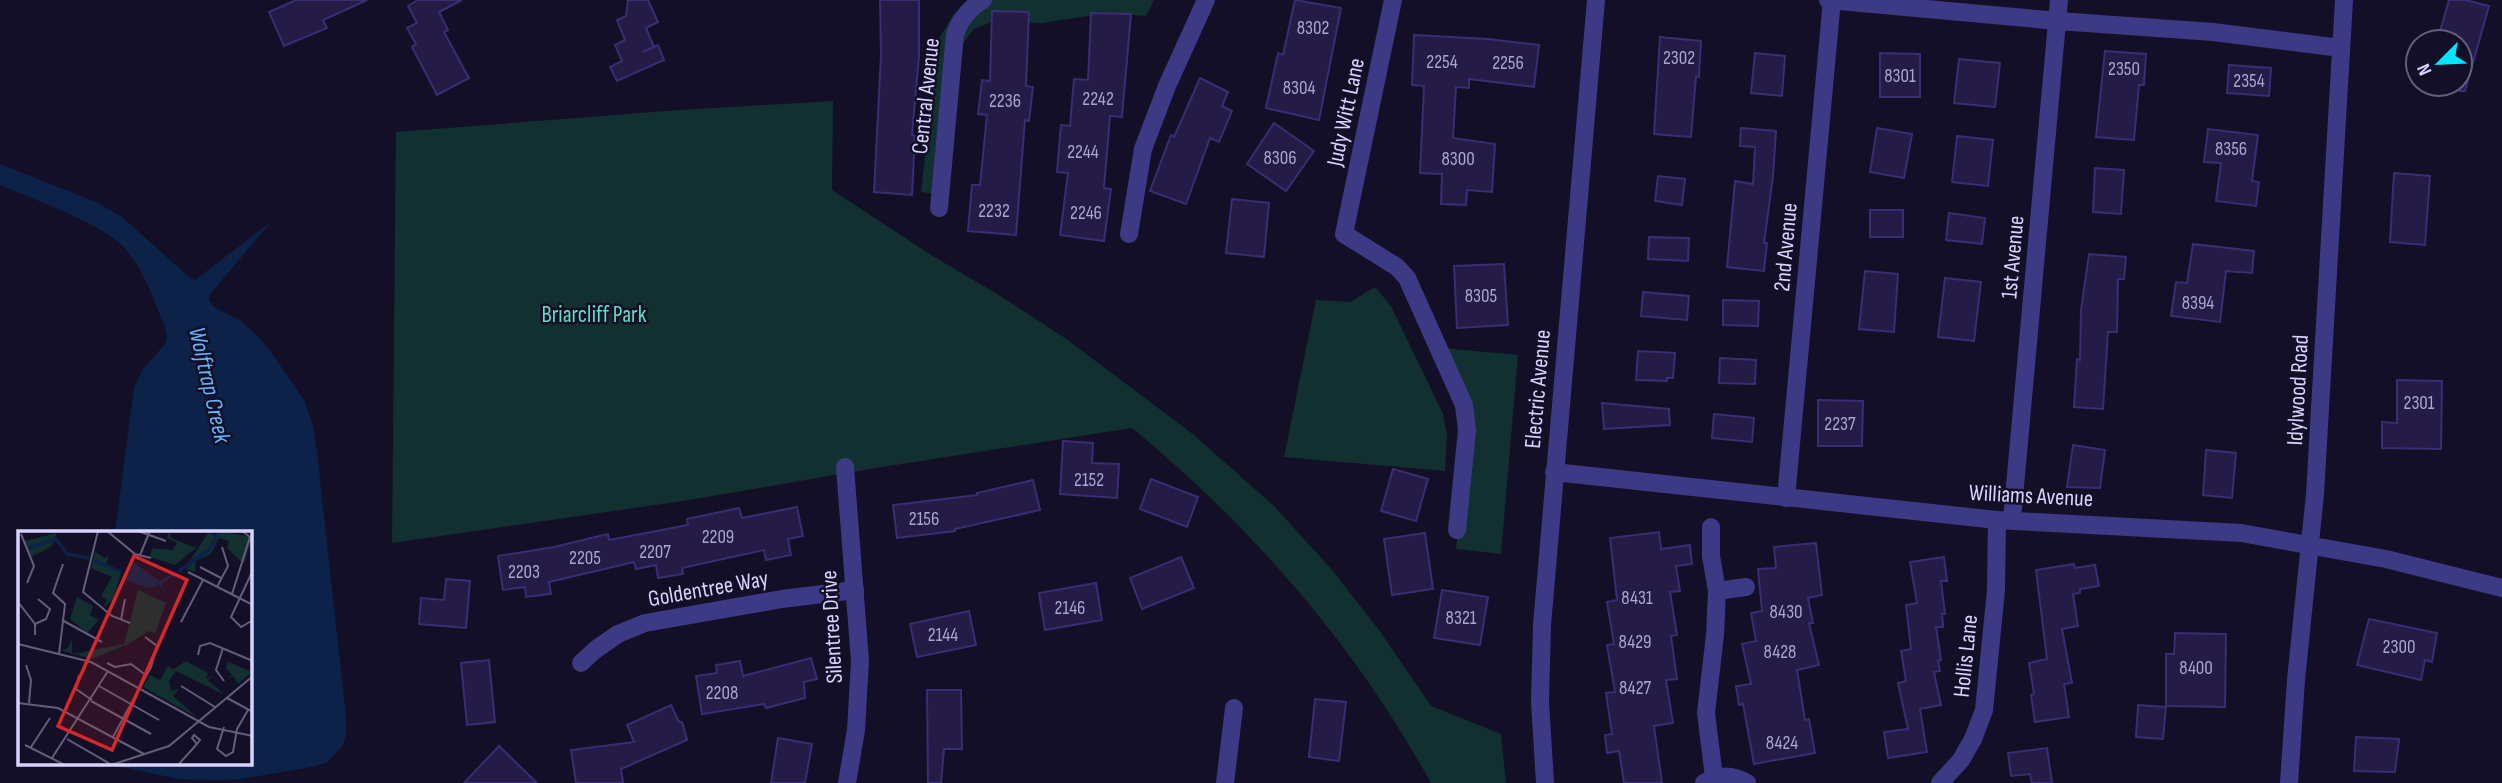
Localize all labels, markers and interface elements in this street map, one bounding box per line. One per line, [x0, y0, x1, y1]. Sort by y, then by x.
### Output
house number: 8302 [1297, 17, 1329, 40]
north arrow [2404, 28, 2474, 98]
street label: Central Avenue [906, 37, 946, 155]
house number: 2302 [1663, 47, 1695, 70]
house number: 2254 [1426, 51, 1458, 74]
house number: 2256 [1492, 52, 1524, 75]
street label: Judy Witt Lane [1321, 56, 1371, 170]
house number: 2350 [2108, 58, 2140, 81]
text: N [2412, 60, 2437, 79]
house number: 8301 [1884, 65, 1916, 88]
house number: 2354 [2233, 70, 2265, 93]
house number: 8304 [1283, 77, 1315, 100]
house number: 2242 [1082, 88, 1114, 111]
house number: 2236 [989, 90, 1021, 113]
house number: 8356 [2215, 138, 2247, 161]
house number: 2244 [1067, 141, 1099, 164]
house number: 8306 [1263, 147, 1297, 170]
house number: 8300 [1441, 148, 1475, 171]
house number: 2232 [978, 200, 1010, 223]
house number: 2246 [1070, 202, 1102, 225]
street label: 2nd Avenue [1768, 202, 1804, 293]
street label: 1st Avenue [1995, 214, 2031, 300]
house number: 8305 [1465, 285, 1497, 308]
house number: 8394 [2182, 292, 2214, 315]
park label: Briarcliff Park [542, 301, 647, 329]
water label: Wolftrap Creek [182, 324, 237, 447]
street label: Electric Avenue [1519, 329, 1557, 450]
street label: Idylwood Road [2281, 334, 2315, 446]
house number: 2301 [2404, 392, 2435, 415]
house number: 2237 [1824, 413, 1856, 436]
house number: 2152 [1074, 469, 1104, 492]
street label: Williams Avenue [1968, 479, 2094, 513]
house number: 2156 [909, 508, 939, 531]
house number: 2209 [702, 526, 734, 549]
inset map [18, 531, 252, 766]
house number: 2207 [639, 541, 671, 564]
house number: 2205 [569, 547, 601, 570]
house number: 2203 [508, 561, 540, 584]
street label: Goldentree Way [646, 565, 771, 613]
street label: Silentree Drive [815, 570, 849, 684]
house number: 8431 [1621, 587, 1653, 610]
house number: 2146 [1055, 597, 1085, 620]
house number: 8430 [1769, 601, 1803, 624]
house number: 8321 [1446, 607, 1477, 630]
street label: Hollis Lane [1948, 613, 1984, 699]
house number: 2144 [928, 624, 958, 647]
house number: 8429 [1619, 631, 1651, 654]
house number: 2300 [2383, 636, 2415, 659]
house number: 8428 [1764, 641, 1796, 664]
house number: 8400 [2179, 657, 2213, 680]
house number: 8427 [1619, 677, 1651, 700]
house number: 2208 [706, 682, 738, 705]
house number: 8424 [1766, 732, 1798, 755]

